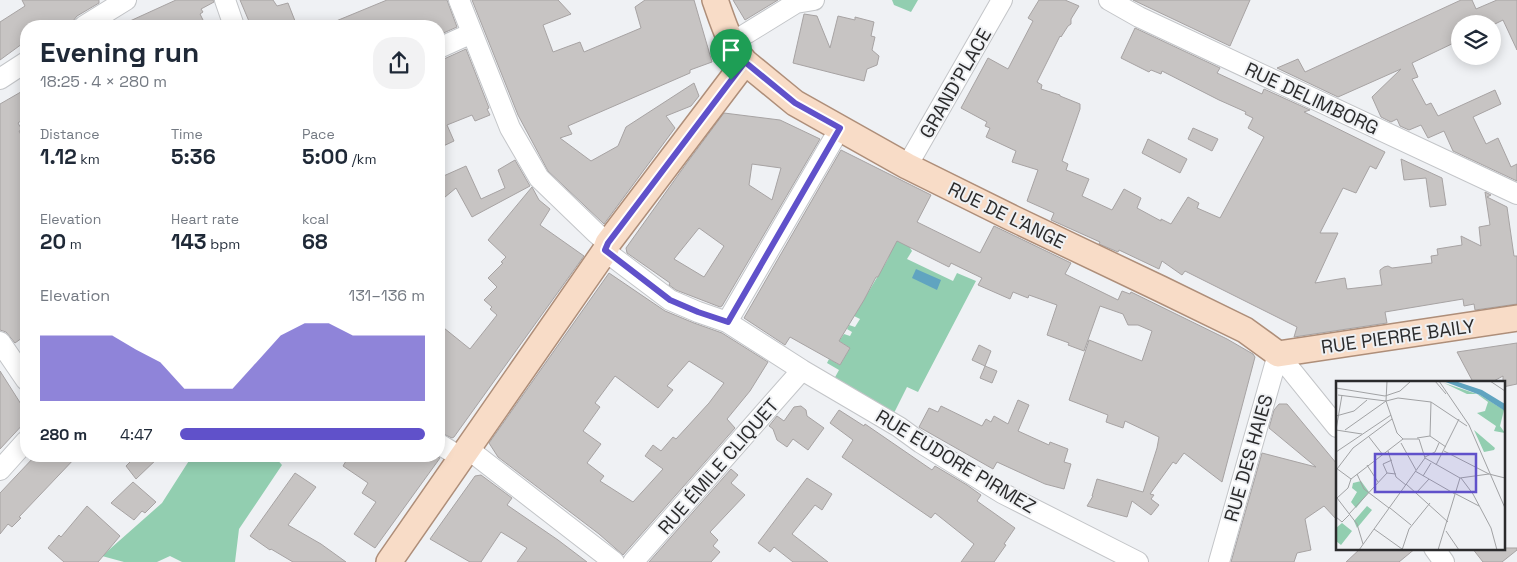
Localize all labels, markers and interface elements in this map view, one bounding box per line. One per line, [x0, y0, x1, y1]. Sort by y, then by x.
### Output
map controls [1451, 15, 1501, 65]
button: layers [1451, 15, 1501, 65]
street label: GRAND'PLACE [914, 24, 997, 143]
pin [710, 29, 752, 80]
text: Evening run [40, 34, 199, 70]
icon: arrive [717, 36, 745, 64]
button: share [373, 37, 425, 89]
street label: RUE DELIMBORG [1241, 57, 1383, 140]
text: 18:25 · 4 × 280 m [40, 71, 167, 92]
text: Distance [40, 125, 100, 143]
text: Time [171, 125, 203, 143]
text: Pace [302, 125, 335, 143]
text: 1.12 [40, 143, 77, 170]
text: 5:36 [171, 143, 216, 170]
text: 5:00 [302, 143, 348, 170]
text: km [77, 150, 100, 168]
text: /km [348, 150, 376, 168]
street label: RUE DE L'ANGE [944, 176, 1070, 255]
text: Elevation [40, 210, 101, 228]
text: Heart rate [171, 210, 239, 228]
text: kcal [302, 210, 329, 228]
text: 20 [40, 228, 66, 255]
text: 143 [171, 228, 207, 255]
text: 68 [302, 228, 328, 255]
text: m [66, 235, 82, 253]
text: bpm [207, 235, 240, 253]
text: Elevation [40, 285, 110, 306]
text: 131–136 m [348, 285, 425, 306]
street label: RUE PIERRE BAILY [1319, 313, 1477, 360]
inset map [1336, 381, 1504, 550]
street label: RUE DES HAIES [1218, 392, 1279, 525]
street label: RUE ÉMILE CLIQUET [652, 393, 784, 540]
street label: RUE EUDORE PIRMEZ [871, 404, 1040, 519]
text: 280 m [40, 424, 87, 445]
text: 4:47 [120, 424, 153, 445]

